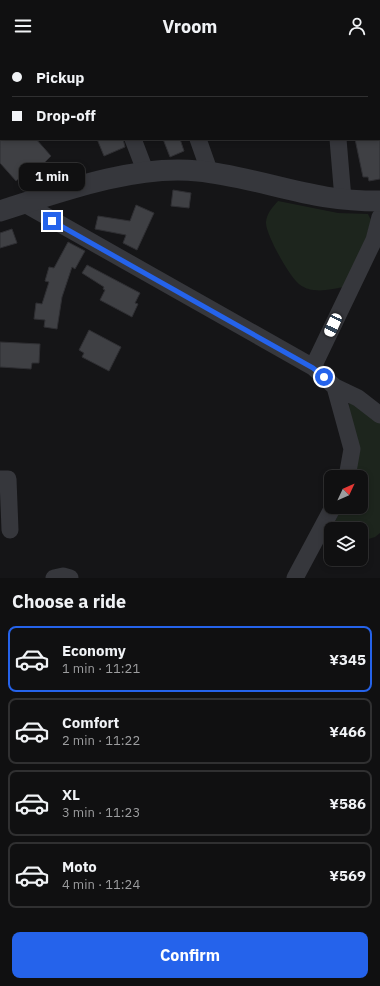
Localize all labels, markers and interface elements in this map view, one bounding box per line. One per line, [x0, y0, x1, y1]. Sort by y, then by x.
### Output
icon: menu [12, 15, 34, 37]
text: Vroom [163, 15, 217, 38]
icon: person [346, 15, 368, 37]
text: Pickup [36, 68, 84, 87]
text: Drop-off [36, 106, 96, 125]
callout: 1 min [19, 163, 85, 191]
text: 1 min [35, 168, 69, 185]
route end [43, 212, 61, 230]
car [322, 312, 344, 338]
route start [315, 368, 333, 386]
north arrow [324, 470, 368, 514]
map controls [324, 470, 368, 566]
button: layers [324, 522, 368, 566]
text: Choose a ride [12, 590, 126, 613]
icon: car [14, 641, 50, 677]
text: Economy [62, 641, 126, 660]
text: ¥345 [329, 650, 366, 669]
text: 1 min · 11:21 [62, 660, 140, 677]
icon: car [14, 713, 50, 749]
text: Comfort [62, 713, 119, 732]
text: ¥466 [329, 722, 366, 741]
text: 2 min · 11:22 [62, 732, 140, 749]
icon: car [14, 785, 50, 821]
text: XL [62, 785, 80, 804]
text: ¥586 [329, 794, 366, 813]
text: 3 min · 11:23 [62, 804, 140, 821]
icon: car [14, 857, 50, 893]
text: Moto [62, 857, 97, 876]
text: ¥569 [329, 866, 366, 885]
text: 4 min · 11:24 [62, 876, 140, 893]
button: Confirm [12, 932, 368, 978]

